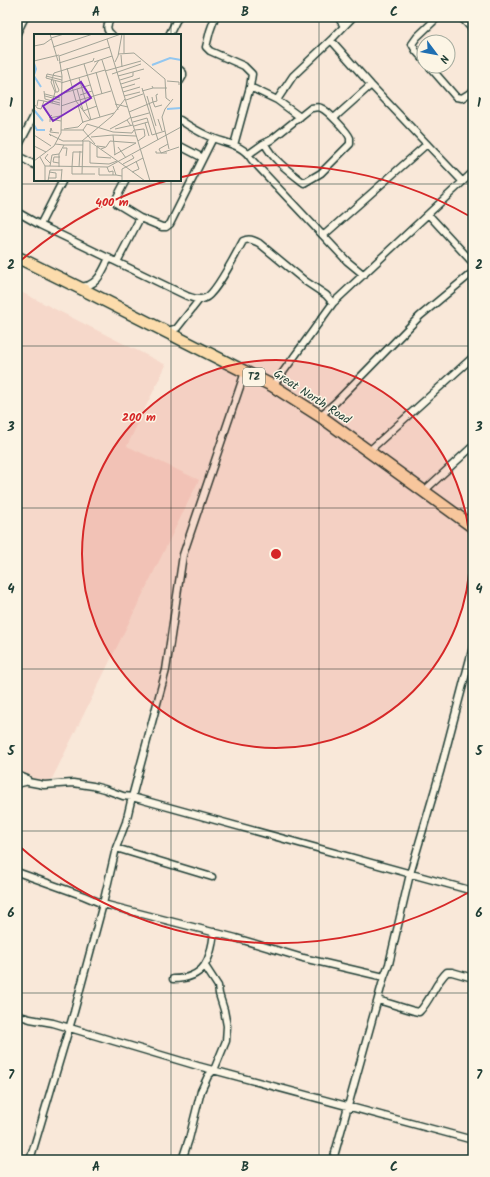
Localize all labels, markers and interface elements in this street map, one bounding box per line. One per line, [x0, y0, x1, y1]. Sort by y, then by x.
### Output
text: A [92, 2, 100, 23]
text: B [241, 2, 249, 23]
text: C [390, 2, 398, 23]
inset map [34, 34, 181, 181]
north arrow [416, 34, 456, 74]
text: N [434, 51, 453, 67]
text: 1 [9, 93, 13, 114]
text: 1 [477, 93, 481, 114]
text: 400 m [95, 193, 129, 212]
text: 2 [7, 255, 15, 276]
text: 2 [475, 255, 483, 276]
street label: Great North Road [269, 365, 355, 430]
road number: T2 [243, 368, 265, 386]
text: 200 m [122, 408, 156, 427]
text: 3 [6, 417, 15, 438]
text: 3 [474, 417, 483, 438]
centre of rings [269, 547, 283, 561]
text: 4 [7, 579, 15, 600]
text: 4 [475, 579, 483, 600]
text: 5 [7, 741, 16, 762]
text: 5 [475, 741, 484, 762]
text: 6 [7, 903, 15, 924]
text: 6 [475, 903, 483, 924]
text: 7 [8, 1065, 15, 1086]
text: 7 [476, 1065, 483, 1086]
text: A [92, 1157, 100, 1177]
text: B [241, 1157, 249, 1177]
text: C [390, 1157, 398, 1177]

